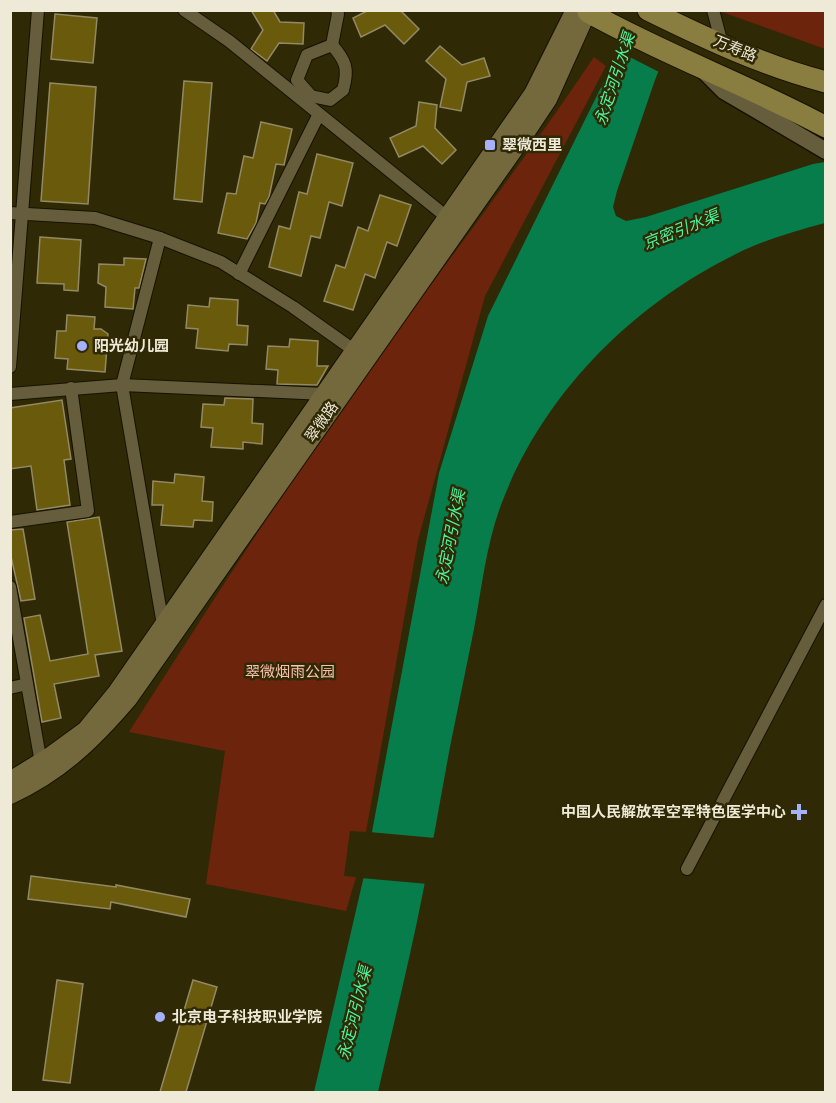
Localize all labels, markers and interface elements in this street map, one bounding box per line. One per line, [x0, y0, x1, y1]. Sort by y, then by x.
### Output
water label: 永定河引水渠 [590, 28, 641, 128]
street label: 万寿路 [710, 31, 760, 67]
place label: 翠微西里 [502, 135, 562, 156]
marker: 翠微西里 [483, 138, 497, 152]
water label: 京密引水渠 [640, 204, 724, 255]
place label: 阳光幼儿园 [94, 336, 169, 357]
marker: 阳光幼儿园 [75, 339, 89, 353]
street label: 翠微路 [300, 398, 344, 446]
water label: 永定河引水渠 [431, 486, 471, 586]
park label: 翠微烟雨公园 [245, 662, 335, 683]
place label: 中国人民解放军空军特色医学中心 [561, 802, 786, 823]
marker: 中国人民解放军空军特色医学中心 [790, 803, 808, 821]
water label: 永定河引水渠 [333, 962, 378, 1062]
place label: 北京电子科技职业学院 [172, 1007, 322, 1028]
marker: 北京电子科技职业学院 [153, 1010, 167, 1024]

